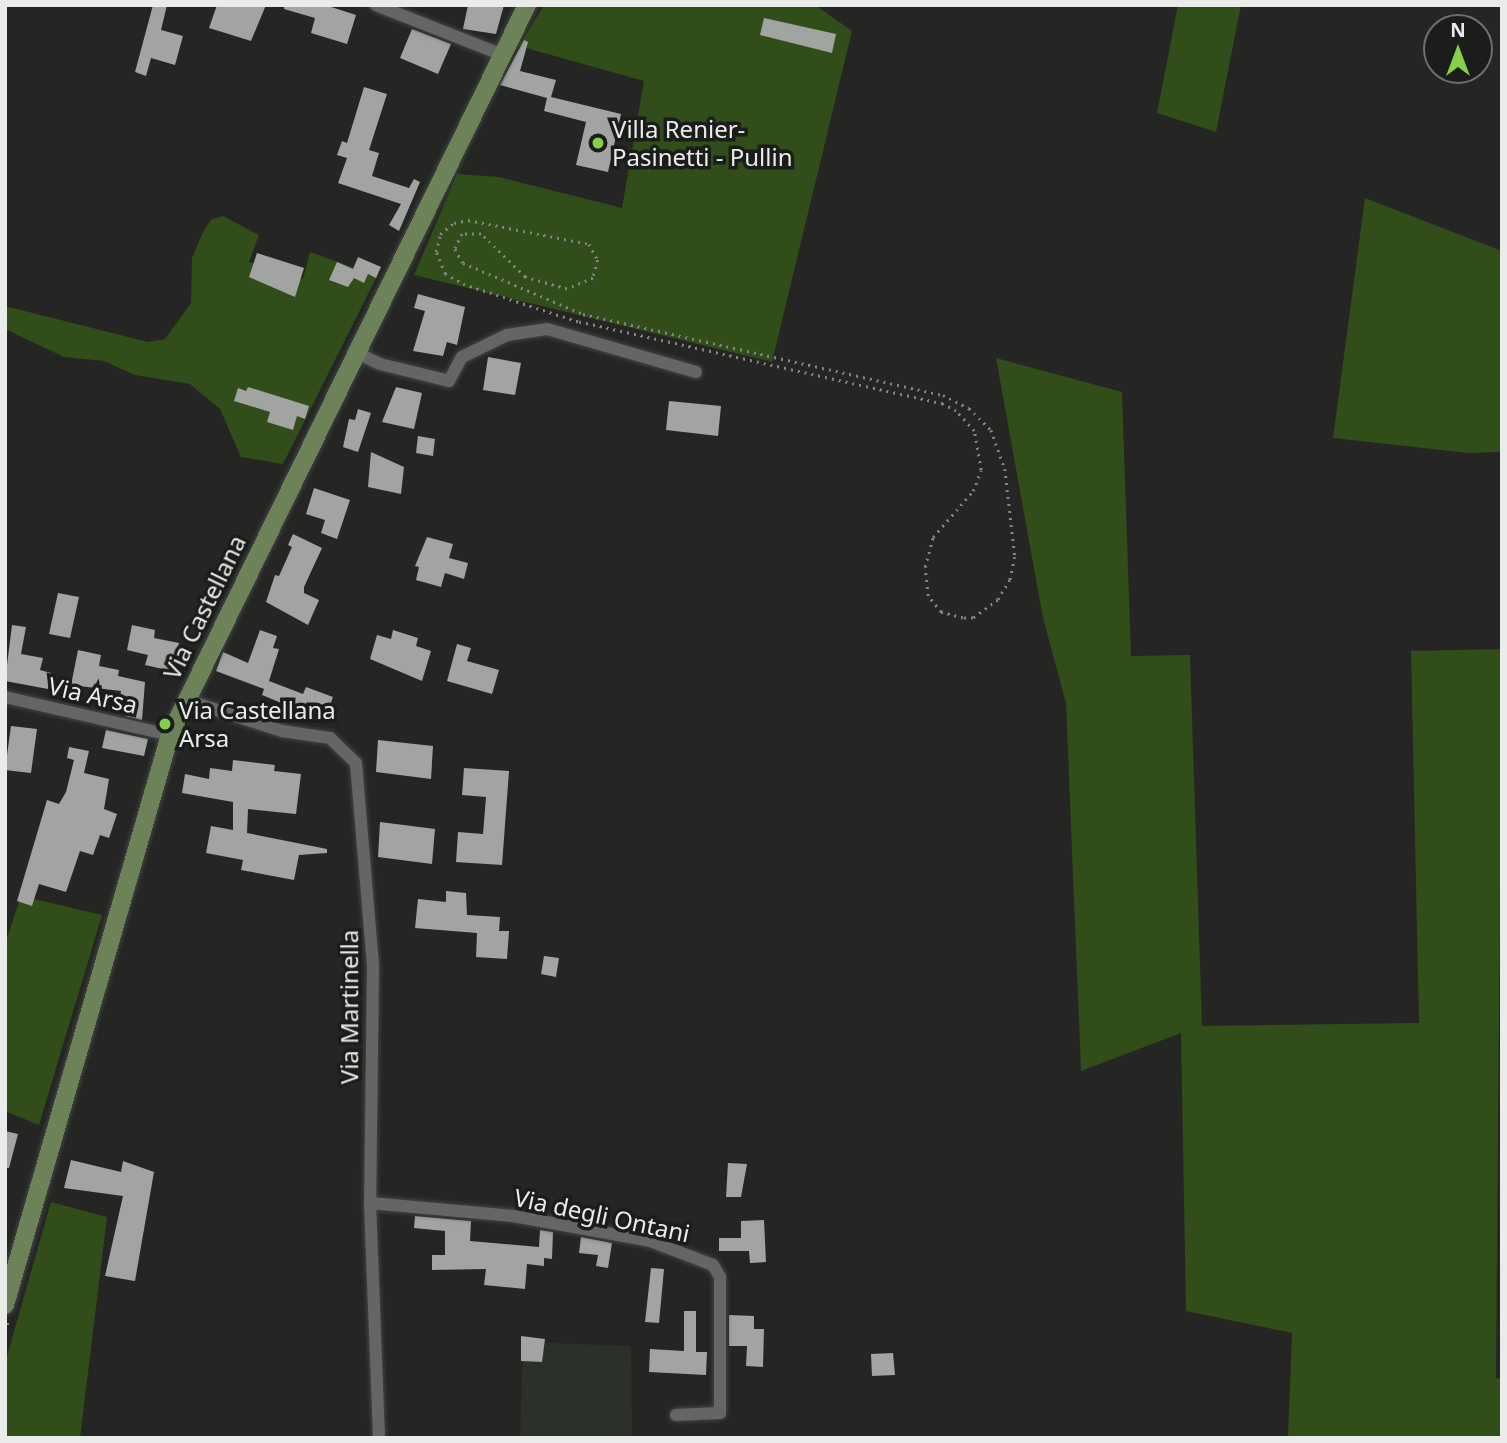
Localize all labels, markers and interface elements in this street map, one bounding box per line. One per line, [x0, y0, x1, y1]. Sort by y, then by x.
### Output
north arrow [1423, 14, 1493, 84]
text: N [1450, 17, 1466, 43]
place label: Villa Renier- Pasinetti - Pullin [612, 115, 793, 171]
marker: Villa Renier- Pasinetti - Pullin [590, 135, 606, 151]
street label: Via Castellana [157, 530, 251, 684]
street label: Via Arsa [46, 671, 140, 719]
place label: Via Castellana Arsa [179, 696, 336, 752]
marker: Via Castellana Arsa [157, 716, 173, 732]
street label: Via Martinella [335, 930, 363, 1084]
street label: Via degli Ontani [512, 1182, 692, 1248]

